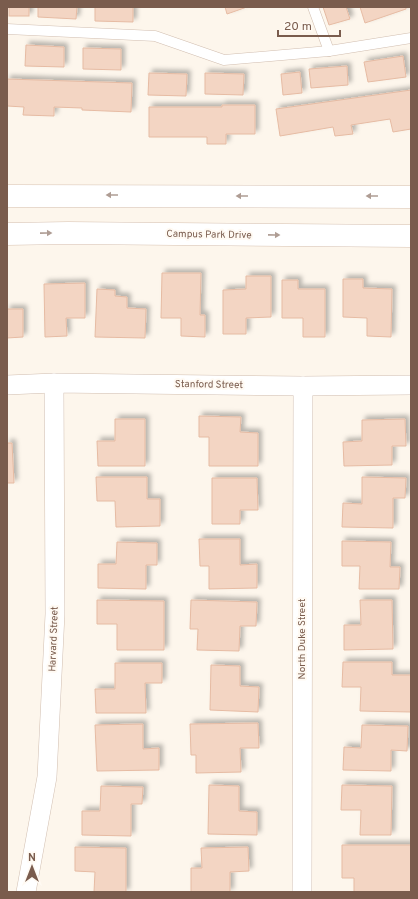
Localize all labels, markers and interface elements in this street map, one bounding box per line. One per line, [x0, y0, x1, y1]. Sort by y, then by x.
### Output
scale bar [278, 12, 340, 38]
text: 20 m [284, 19, 312, 35]
one-way arrow [105, 192, 118, 198]
one-way arrow [235, 193, 248, 199]
one-way arrow [365, 193, 378, 199]
street label: Campus Park Drive [166, 228, 252, 242]
one-way arrow [40, 230, 52, 237]
one-way arrow [268, 232, 281, 238]
street label: Stanford Street [175, 378, 243, 392]
street label: North Duke Street [296, 598, 309, 679]
street label: Harvard Street [46, 606, 62, 672]
north arrow [12, 847, 52, 887]
text: N [28, 851, 36, 865]

